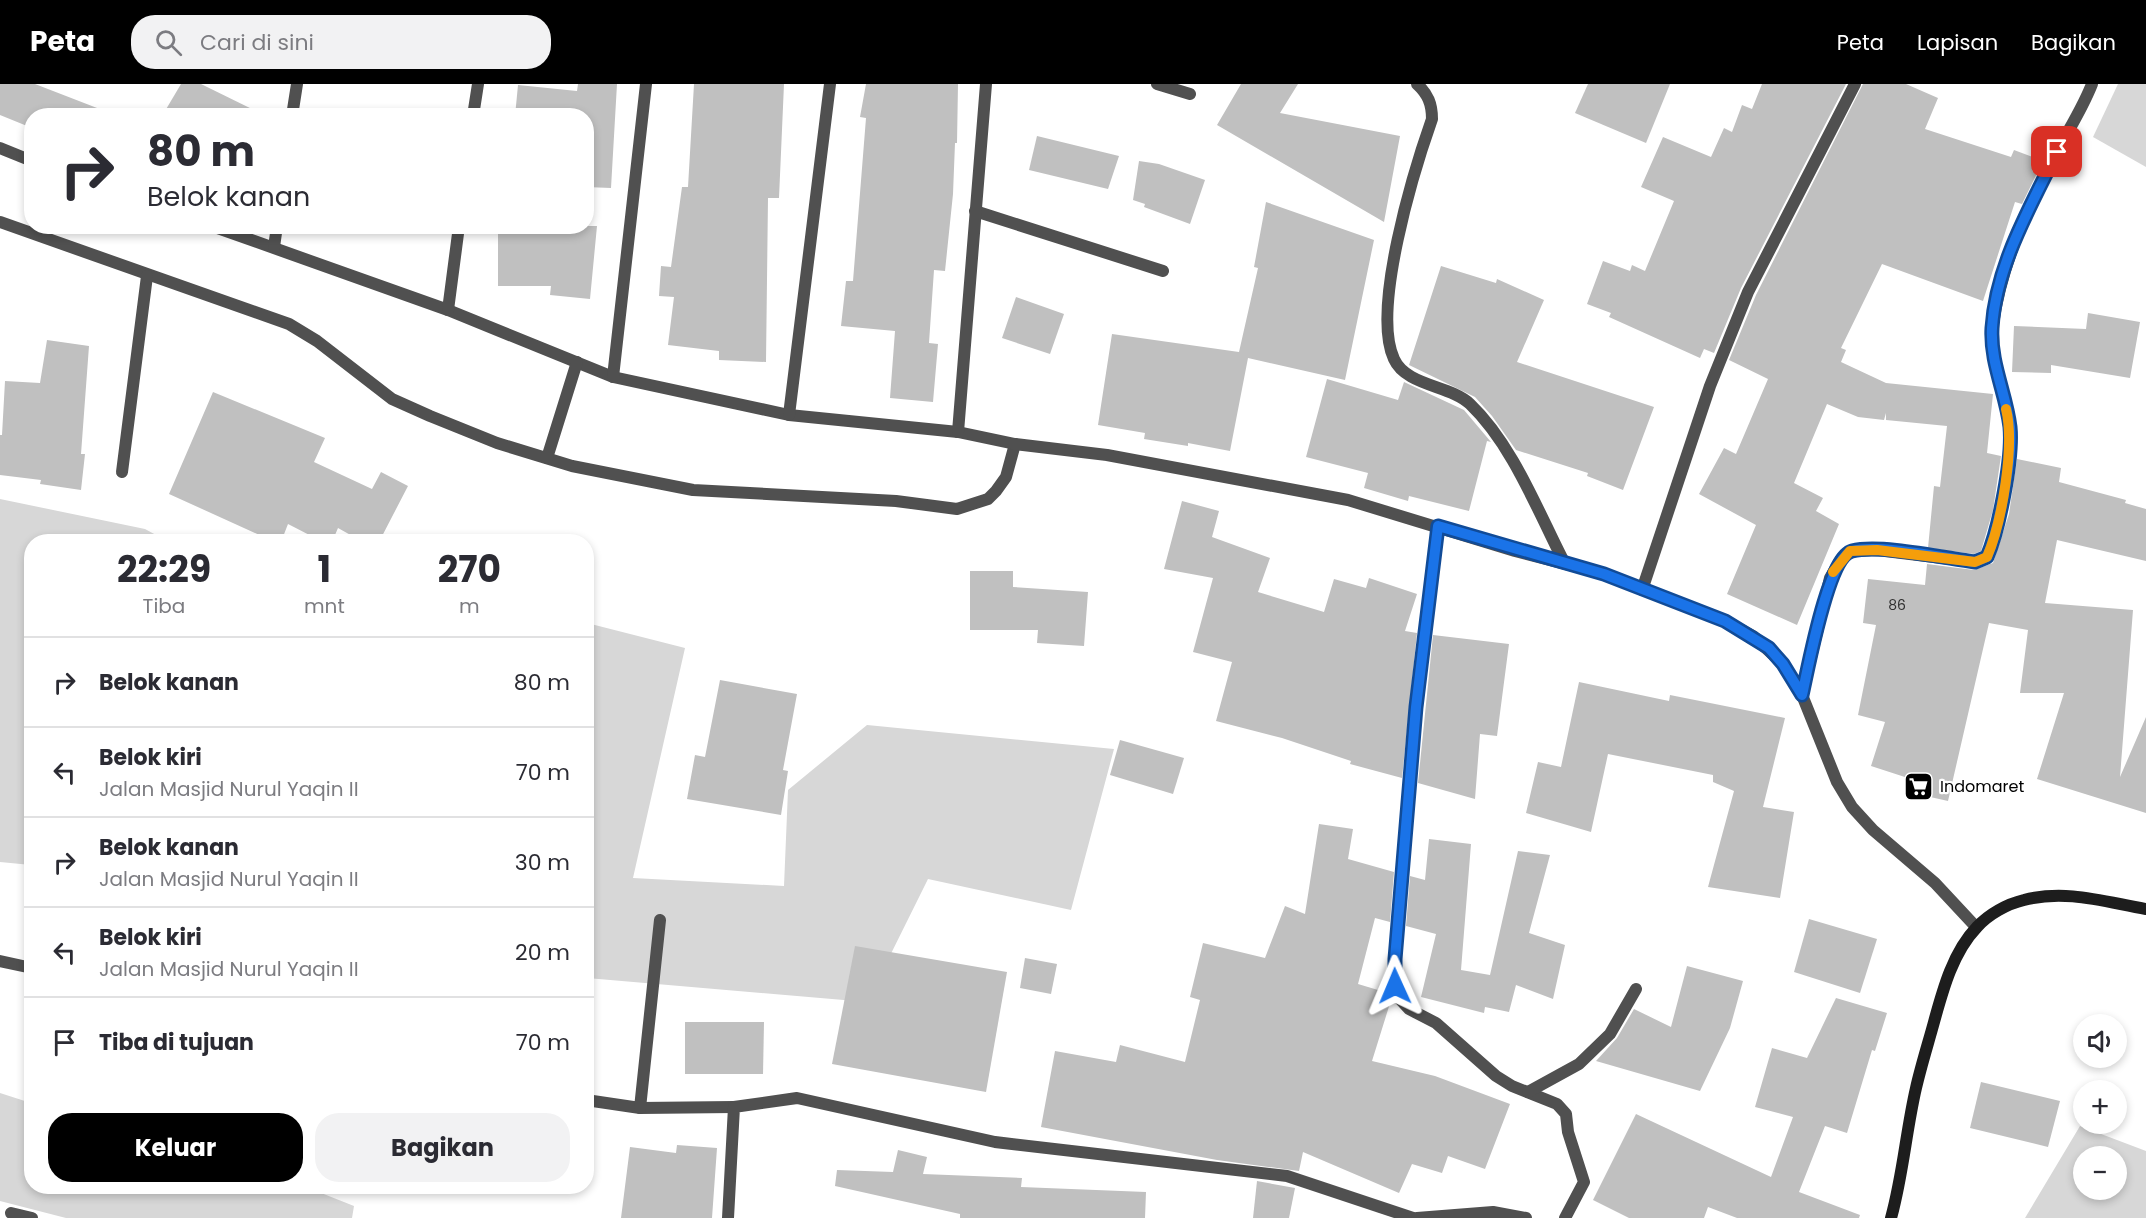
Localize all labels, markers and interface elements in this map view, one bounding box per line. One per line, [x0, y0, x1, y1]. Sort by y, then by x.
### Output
search box [131, 15, 551, 69]
text: Peta [30, 22, 95, 61]
icon: search [152, 26, 185, 59]
text: Cari di sini [200, 27, 314, 58]
text: Peta [1837, 28, 1884, 57]
text: Lapisan [1917, 28, 1998, 57]
text: Bagikan [2031, 28, 2116, 57]
text: 80 m [147, 122, 255, 181]
pin [2031, 126, 2082, 177]
icon: right [48, 132, 126, 210]
icon: arrive [2040, 135, 2073, 168]
text: Belok kanan [147, 178, 310, 215]
text: 22:29 [117, 544, 211, 595]
text: 1 [318, 544, 331, 595]
text: 270 [438, 544, 501, 595]
text: Tiba [143, 592, 185, 620]
text: mnt [304, 592, 345, 620]
text: m [459, 592, 480, 620]
house number: 86 [1888, 595, 1906, 615]
icon: right [48, 666, 81, 699]
text: Belok kanan [99, 667, 239, 698]
text: 80 m [514, 667, 570, 698]
text: Belok kiri [99, 742, 202, 773]
icon: left [48, 756, 81, 789]
text: 70 m [516, 757, 570, 788]
supermarket icon: Indomaret [1903, 770, 1935, 802]
text: Jalan Masjid Nurul Yaqin II [99, 775, 359, 803]
place label: Indomaret [1940, 775, 2024, 798]
text: Belok kanan [99, 832, 239, 863]
icon: right [48, 846, 81, 879]
text: 30 m [515, 847, 570, 878]
text: Jalan Masjid Nurul Yaqin II [99, 865, 359, 893]
text: Belok kiri [99, 922, 202, 953]
icon: left [48, 936, 81, 969]
text: 20 m [515, 937, 570, 968]
position arrow [1363, 954, 1427, 1018]
text: Jalan Masjid Nurul Yaqin II [99, 955, 359, 983]
map controls [2073, 1014, 2127, 1200]
button: sound [2073, 1014, 2127, 1068]
icon: arrive [48, 1026, 81, 1059]
text: Tiba di tujuan [99, 1027, 254, 1058]
text: 70 m [516, 1027, 570, 1058]
button: + [2073, 1080, 2127, 1134]
button: Keluar [48, 1113, 303, 1182]
button: Bagikan [315, 1113, 570, 1182]
button: − [2073, 1146, 2127, 1200]

